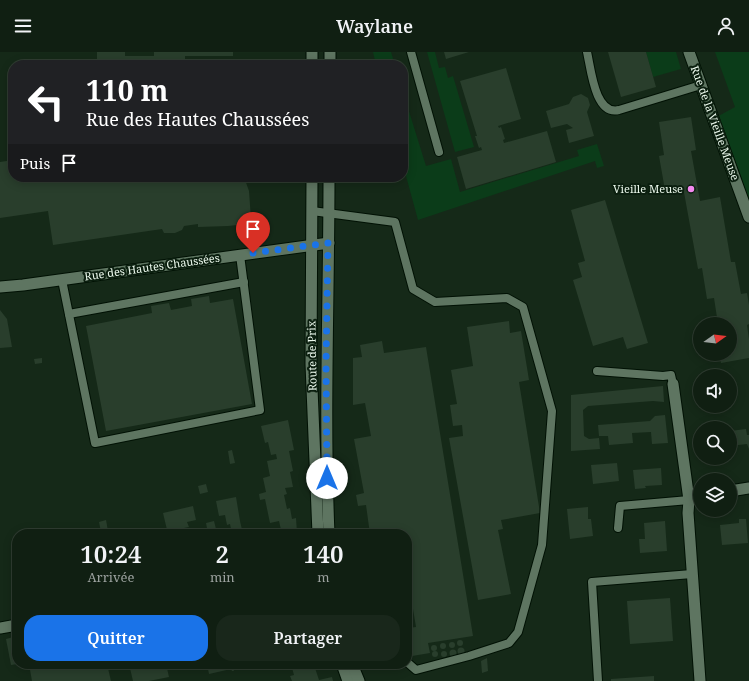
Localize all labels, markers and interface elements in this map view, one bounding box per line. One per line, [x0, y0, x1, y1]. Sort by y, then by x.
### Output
text: Waylane [336, 14, 413, 38]
icon: menu [12, 15, 34, 37]
icon: person [715, 15, 737, 37]
street label: Rue de la Vieille Meuse [688, 63, 743, 182]
text: 110 m [86, 71, 168, 109]
icon: left [20, 76, 72, 128]
text: Rue des Hautes Chaussées [86, 107, 309, 131]
icon: arrive [58, 152, 80, 174]
text: Puis [20, 153, 50, 173]
place label: Vieille Meuse [613, 181, 683, 196]
marker: Vieille Meuse [686, 184, 696, 194]
pin [236, 212, 270, 253]
icon: arrive [242, 218, 264, 240]
street label: Rue des Hautes Chaussées [83, 250, 221, 283]
north arrow [693, 317, 737, 361]
map controls [693, 317, 737, 517]
street label: Route de Prix [303, 320, 320, 391]
button: sound [693, 369, 737, 413]
button: search [693, 421, 737, 465]
position arrow [306, 457, 348, 499]
button: layers [693, 473, 737, 517]
text: 10:24 [80, 537, 142, 570]
text: 2 [216, 537, 229, 570]
text: 140 [303, 537, 344, 570]
text: Arrivée [87, 568, 134, 586]
text: min [210, 568, 235, 586]
text: m [317, 568, 329, 586]
button: Quitter [24, 615, 208, 661]
button: Partager [216, 615, 400, 661]

